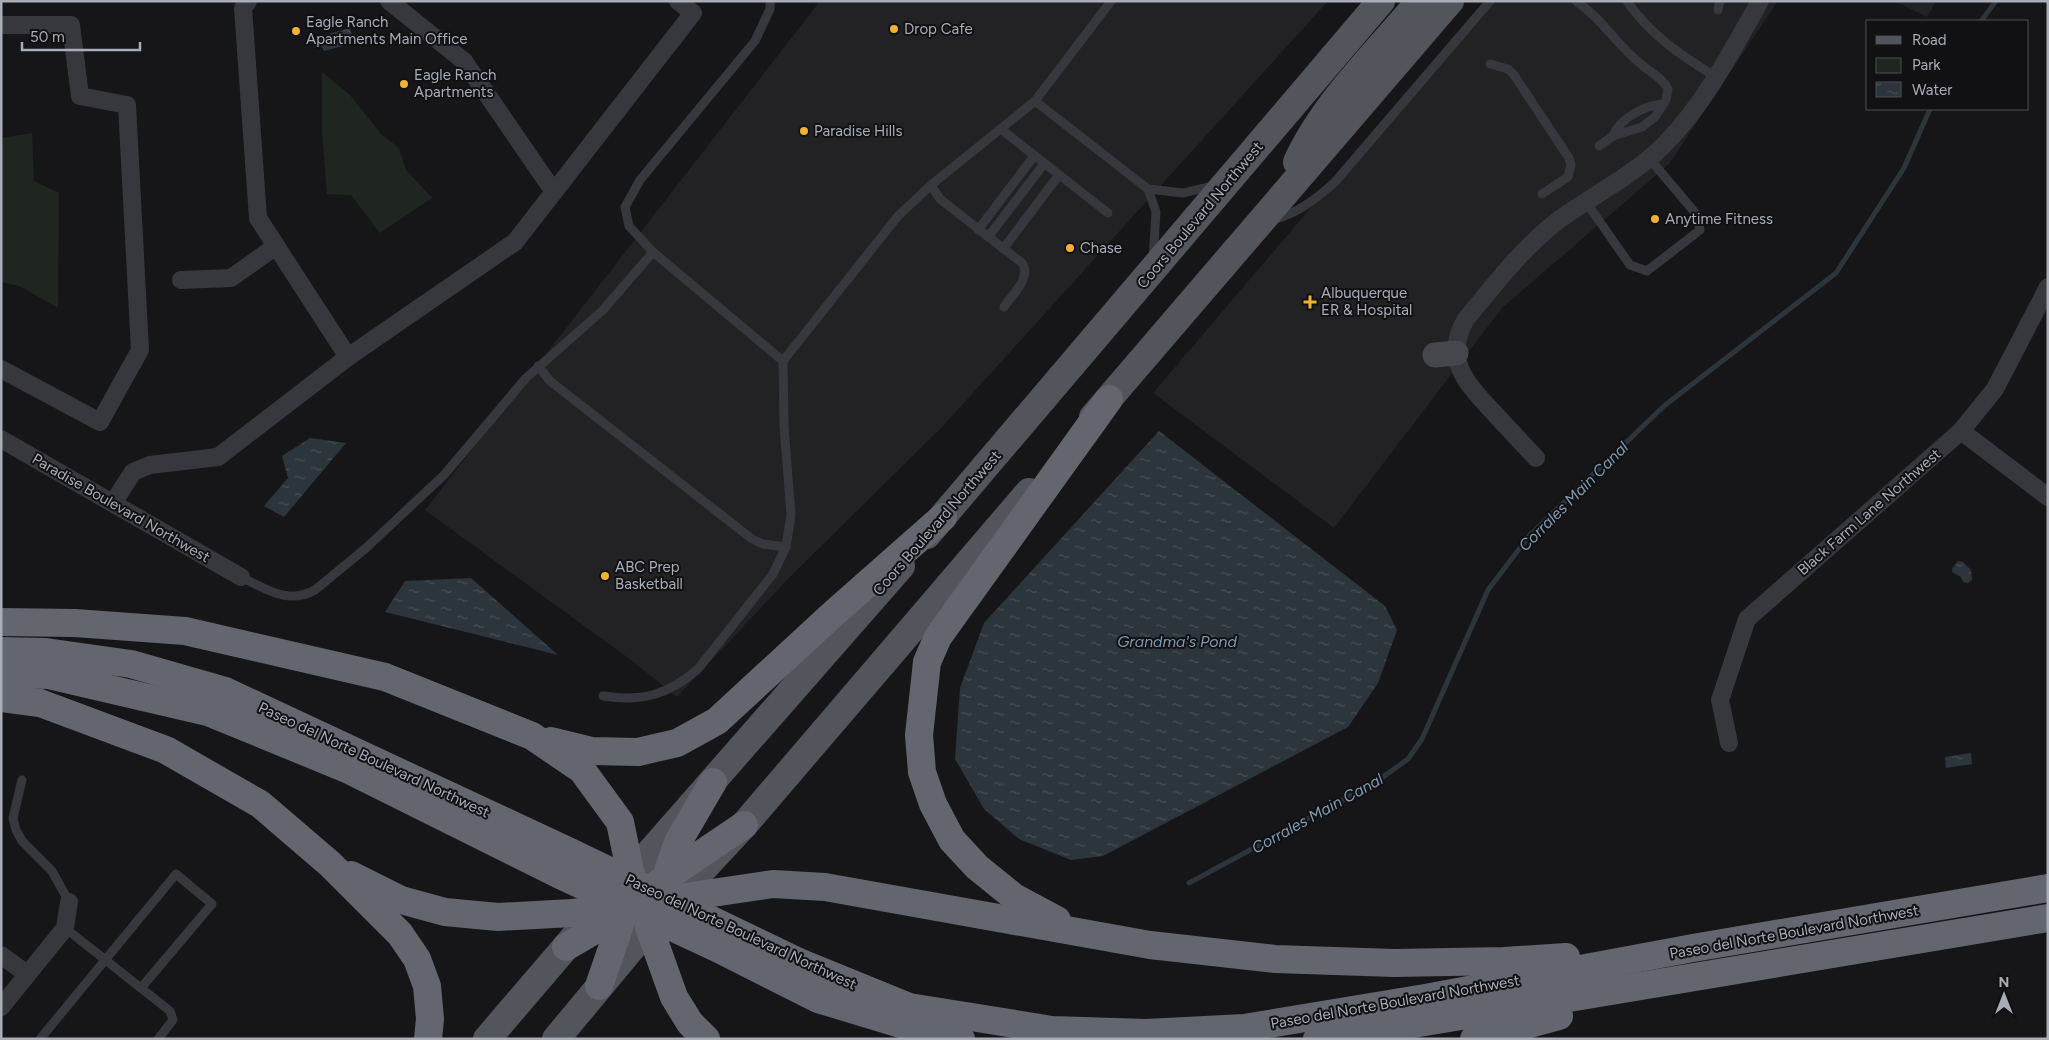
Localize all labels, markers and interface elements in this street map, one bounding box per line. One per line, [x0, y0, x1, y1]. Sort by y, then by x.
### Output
place label: Eagle Ranch Apartments Main Office [306, 13, 468, 48]
scale bar [22, 20, 140, 52]
place label: Drop Cafe [904, 20, 973, 38]
legend [1866, 20, 2029, 110]
marker: Drop Cafe [888, 23, 900, 35]
marker: Eagle Ranch Apartments Main Office [290, 25, 302, 37]
text: 50 m [30, 28, 65, 46]
text: Road [1912, 31, 1947, 49]
text: Park [1912, 56, 1941, 74]
place label: Eagle Ranch Apartments [414, 66, 496, 101]
marker: Eagle Ranch Apartments [398, 78, 410, 90]
text: Water [1912, 81, 1952, 99]
place label: Paradise Hills [814, 122, 902, 140]
marker: Paradise Hills [798, 125, 810, 137]
street label: Coors Boulevard Northwest [1133, 138, 1267, 292]
place label: Anytime Fitness [1665, 210, 1773, 228]
marker: Anytime Fitness [1649, 213, 1661, 225]
place label: Chase [1080, 239, 1122, 257]
marker: Chase [1064, 242, 1076, 254]
place label: Albuquerque ER & Hospital [1321, 284, 1412, 319]
marker: Albuquerque ER & Hospital [1303, 295, 1317, 309]
water label: Corrales Main Canal [1515, 437, 1632, 555]
street label: Black Farm Lane Northwest [1794, 445, 1945, 579]
street label: Coors Boulevard Northwest [869, 447, 1005, 599]
street label: Paradise Boulevard Northwest [29, 450, 213, 567]
place label: ABC Prep Basketball [615, 558, 683, 593]
marker: ABC Prep Basketball [599, 570, 611, 582]
water label: Grandma's Pond [1117, 632, 1237, 651]
street label: Paseo del Norte Boulevard Northwest [256, 698, 493, 822]
water label: Corrales Main Canal [1248, 769, 1387, 857]
street label: Paseo del Norte Boulevard Northwest [623, 870, 860, 994]
street label: Paseo del Norte Boulevard Northwest [1668, 901, 1920, 963]
north arrow [1979, 970, 2029, 1020]
street label: Paseo del Norte Boulevard Northwest [1269, 971, 1521, 1033]
text: N [1999, 974, 2009, 991]

